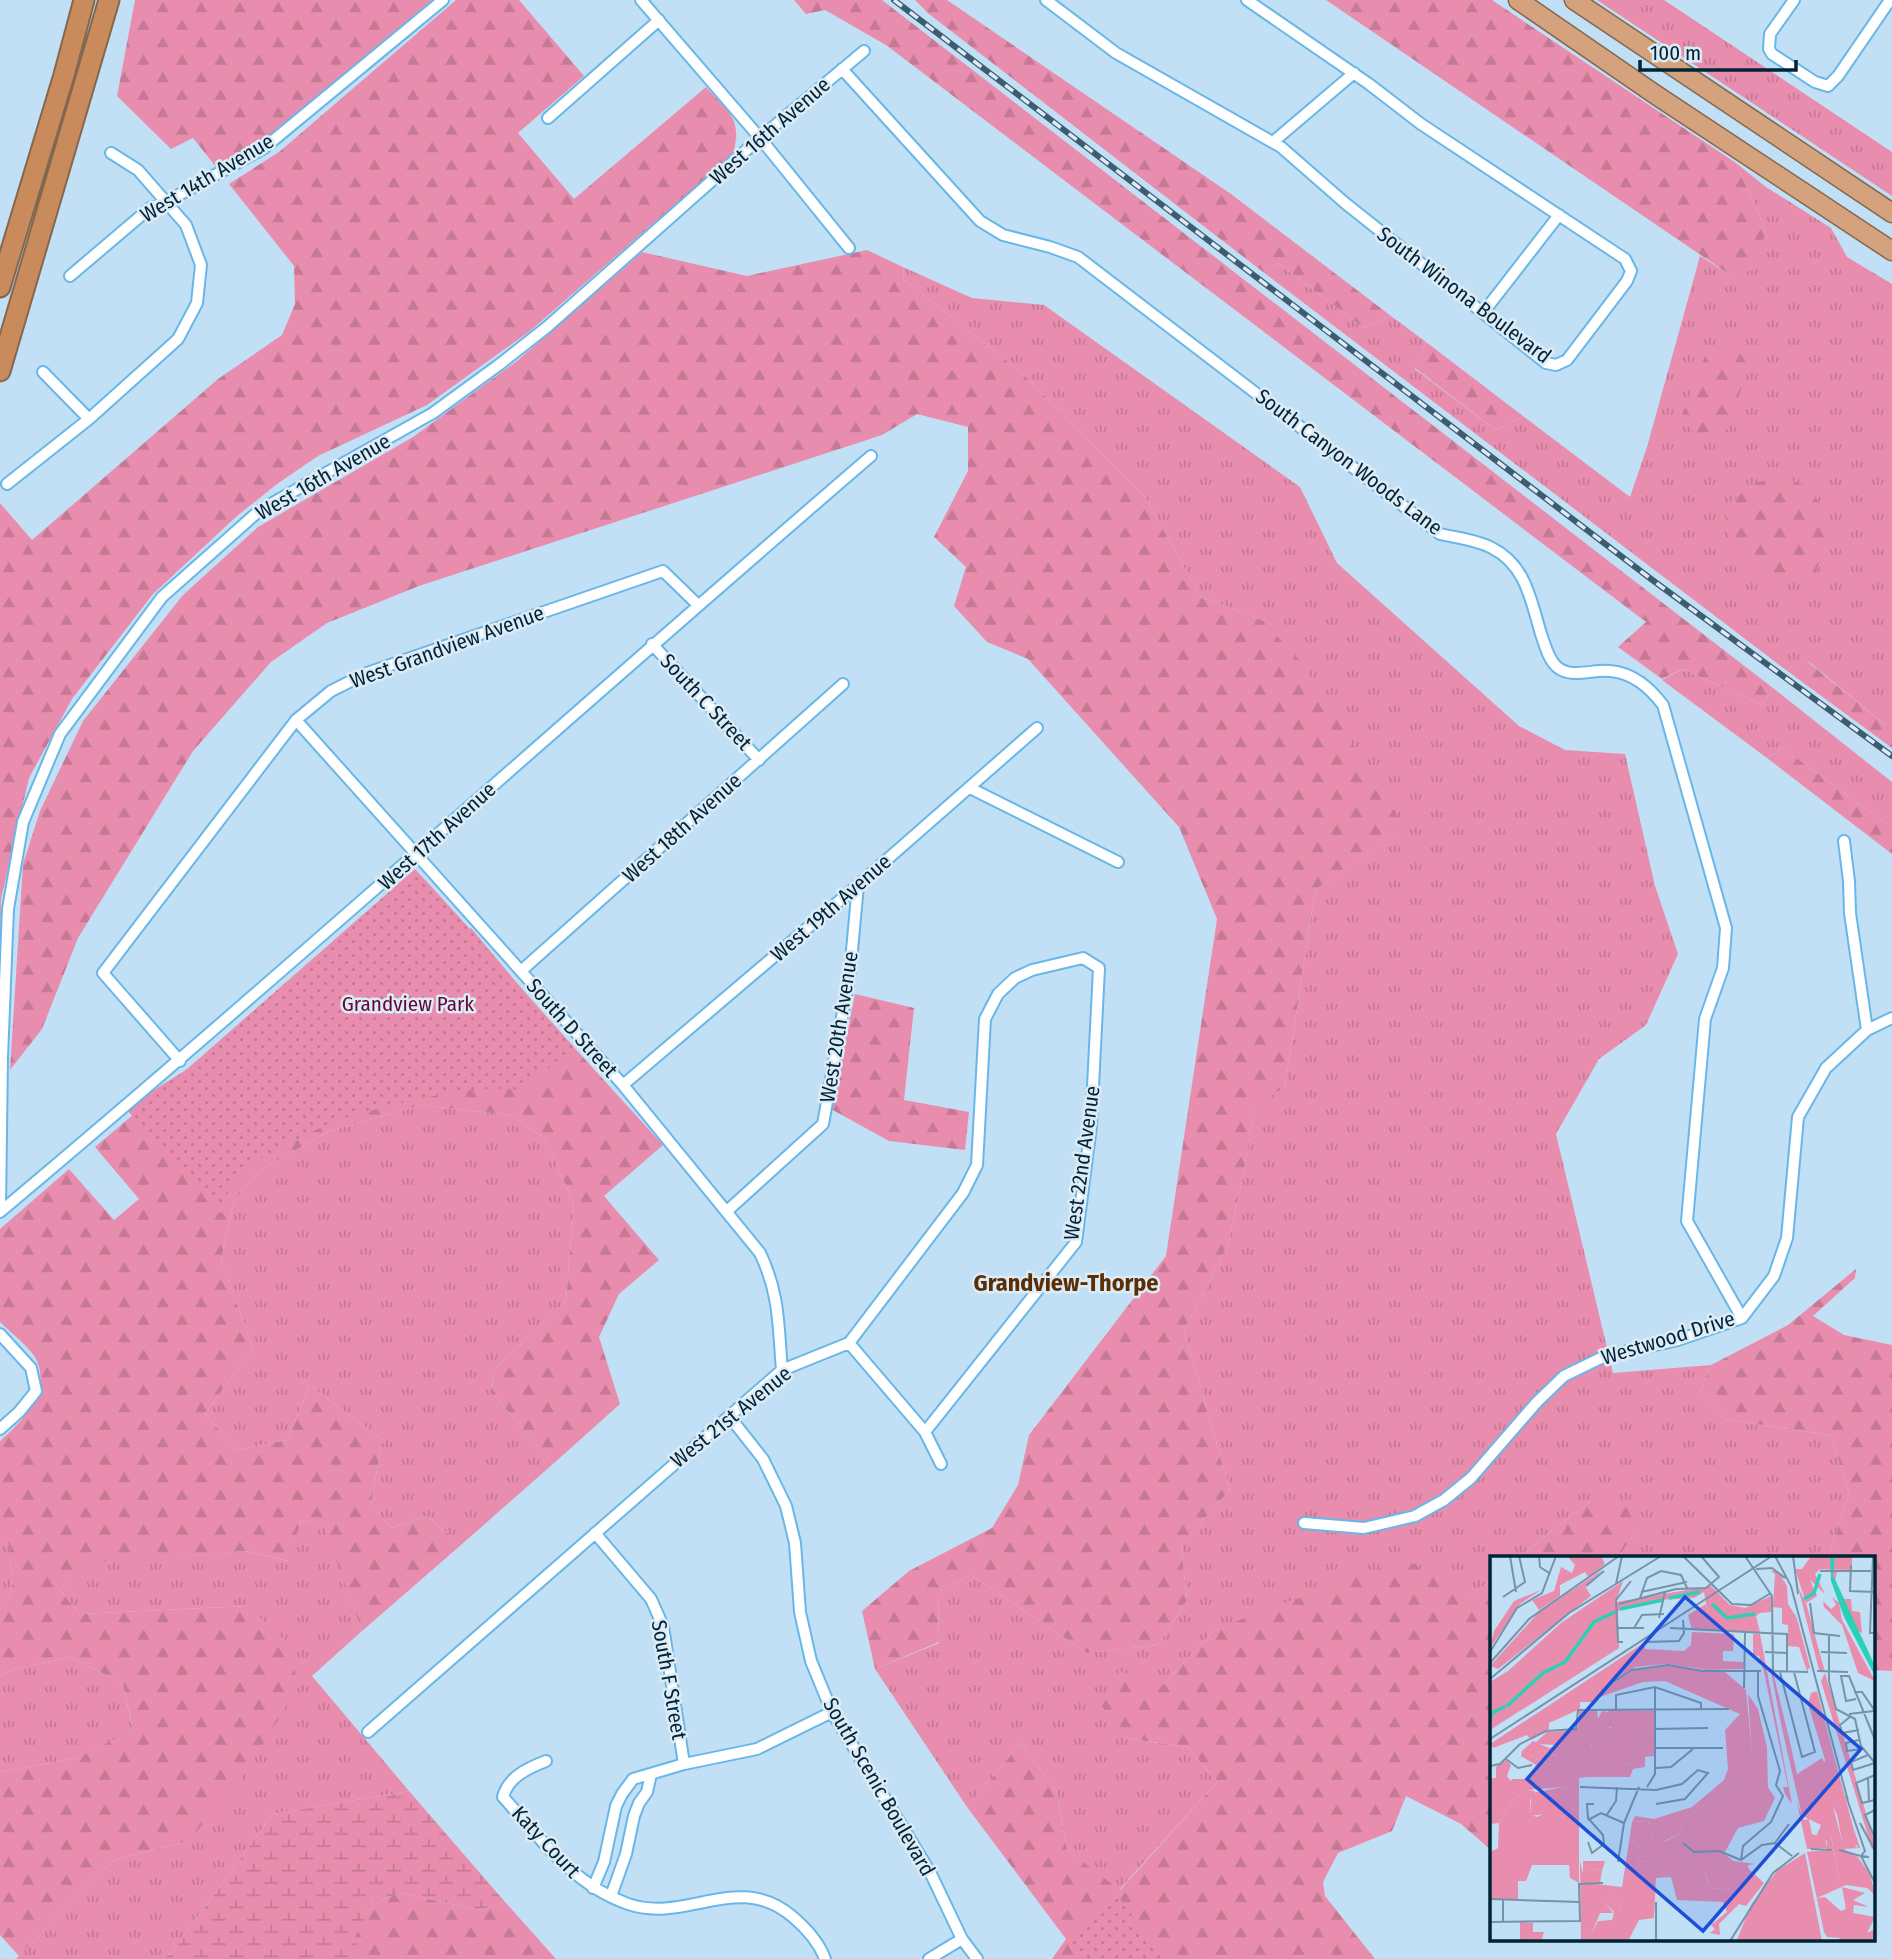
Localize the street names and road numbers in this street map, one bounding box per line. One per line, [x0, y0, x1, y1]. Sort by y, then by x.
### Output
street label: West 16th Avenue [704, 72, 836, 190]
street label: West 14th Avenue [136, 128, 278, 228]
street label: South Winona Boulevard [1372, 221, 1556, 369]
street label: South Canyon Woods Lane [1251, 383, 1447, 541]
street label: West 16th Avenue [251, 428, 395, 526]
street label: West Grandview Avenue [346, 600, 548, 694]
street label: South C Street [655, 648, 757, 756]
street label: West 18th Avenue [617, 768, 747, 888]
street label: West 17th Avenue [373, 776, 501, 896]
street label: West 19th Avenue [765, 849, 897, 967]
street label: West 20th Avenue [814, 949, 864, 1105]
street label: South D Street [521, 973, 623, 1083]
street label: West 22nd Avenue [1058, 1084, 1106, 1242]
street label: Westwood Drive [1598, 1305, 1738, 1371]
street label: West 21st Avenue [665, 1360, 797, 1474]
street label: South F Street [646, 1618, 692, 1742]
street label: South Scenic Boulevard [817, 1693, 941, 1881]
street label: Katy Court [506, 1801, 586, 1883]

